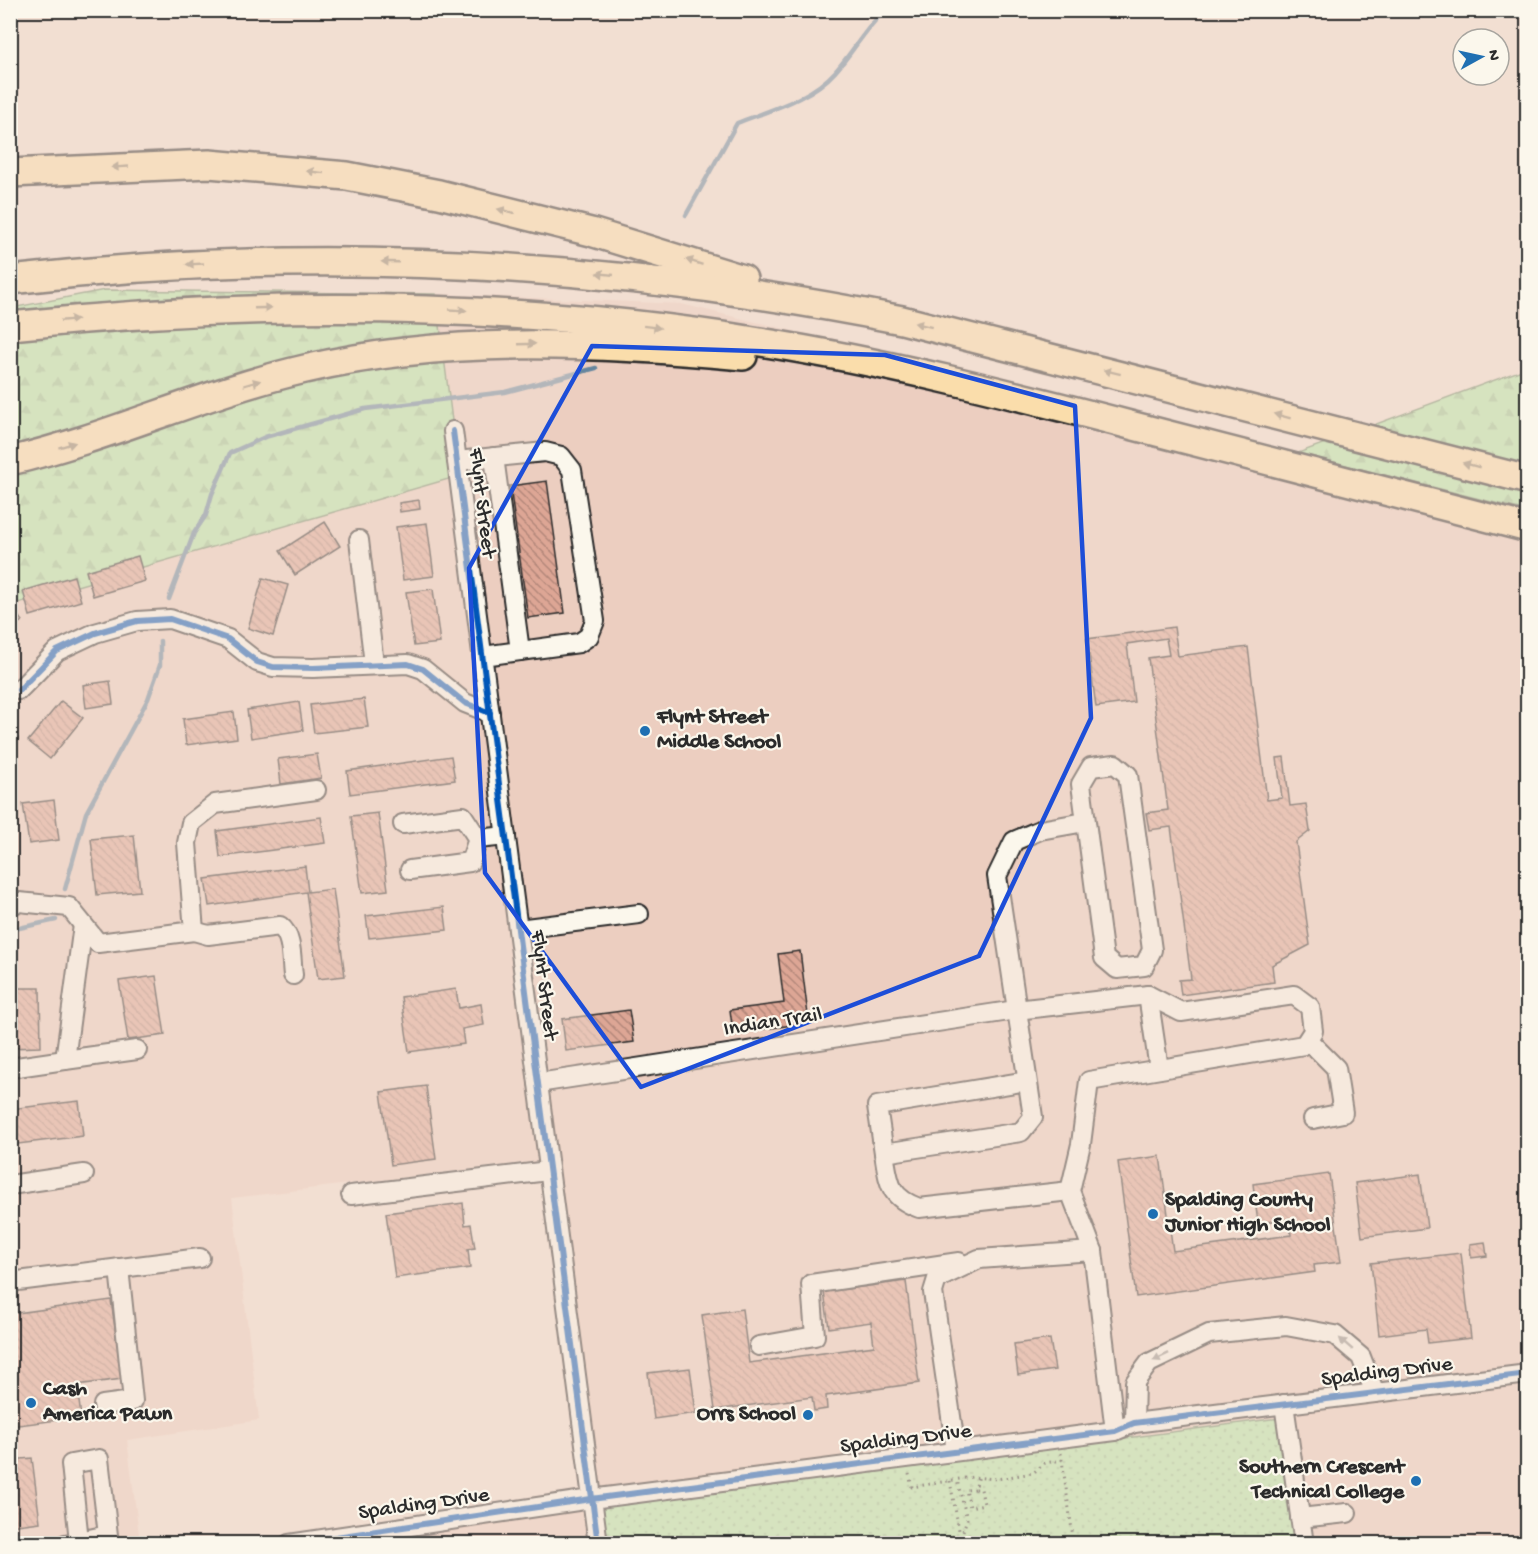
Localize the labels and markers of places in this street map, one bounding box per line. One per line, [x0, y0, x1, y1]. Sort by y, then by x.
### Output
place label: Flynt Street Middle School [656, 705, 782, 756]
marker: Flynt Street Middle School [638, 724, 652, 738]
place label: Spalding County Junior High School [1164, 1188, 1331, 1239]
marker: Spalding County Junior High School [1146, 1207, 1160, 1221]
place label: Cash America Pawn [42, 1377, 173, 1428]
marker: Cash America Pawn [24, 1396, 38, 1410]
place label: Orrs School [697, 1402, 796, 1428]
marker: Orrs School [801, 1408, 815, 1422]
place label: Southern Crescent Technical College [1239, 1455, 1406, 1506]
marker: Southern Crescent Technical College [1409, 1474, 1423, 1488]

